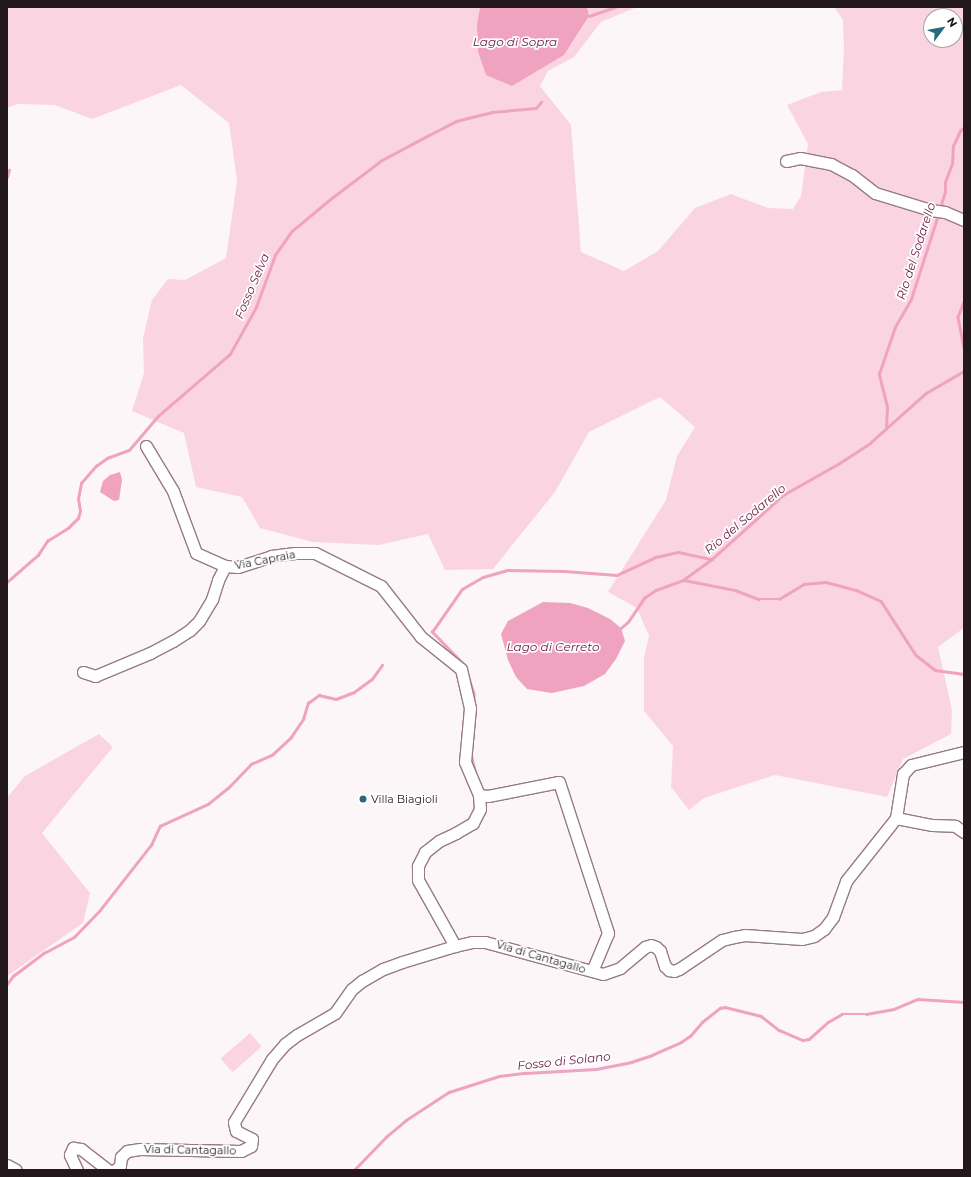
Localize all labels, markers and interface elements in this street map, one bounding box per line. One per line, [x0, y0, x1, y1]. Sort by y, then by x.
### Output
north arrow [923, 8, 963, 48]
text: N [944, 15, 961, 30]
water label: Lago di Sopra [473, 35, 557, 49]
water label: Rio del Sodarello [893, 201, 939, 301]
water label: Fosso Selva [232, 251, 272, 321]
water label: Rio del Sodarello [702, 481, 788, 557]
street label: Via Capraia [234, 548, 296, 572]
water label: Lago di Cerreto [507, 640, 599, 654]
place label: Villa Biagioli [371, 792, 438, 806]
marker: Villa Biagioli [358, 794, 368, 804]
street label: Via di Cantagallo [495, 938, 587, 976]
water label: Fosso di Solano [517, 1049, 611, 1073]
street label: Via di Cantagallo [144, 1143, 236, 1157]

